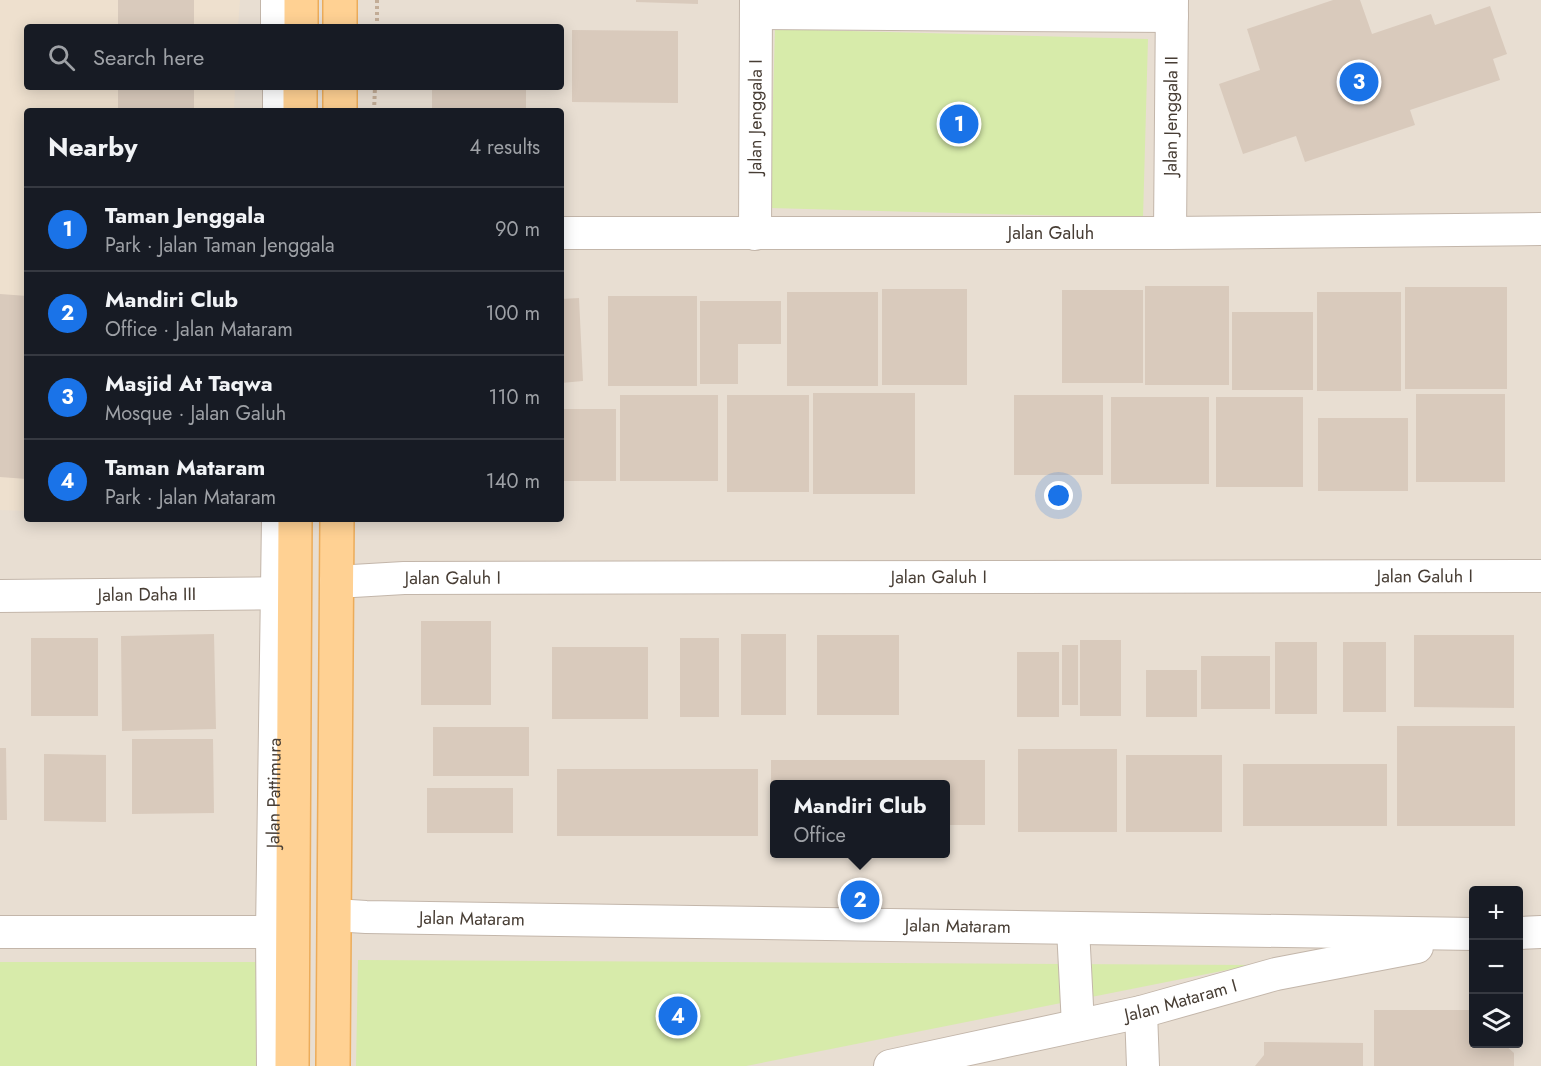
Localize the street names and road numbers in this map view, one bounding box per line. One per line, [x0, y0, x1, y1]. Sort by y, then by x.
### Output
street label: Jalan Jenggala II [1157, 56, 1185, 178]
street label: Jalan Jenggala I [742, 59, 769, 177]
street label: Jalan Galuh [1006, 220, 1094, 246]
street label: Jalan Galuh I [1375, 563, 1473, 589]
street label: Jalan Galuh I [889, 564, 987, 590]
street label: Jalan Galuh I [403, 565, 501, 591]
street label: Jalan Daha III [96, 581, 196, 608]
street label: Jalan Pattimura [260, 738, 288, 850]
street label: Jalan Mataram [417, 905, 525, 932]
street label: Jalan Mataram [903, 912, 1011, 940]
street label: Jalan Mataram I [1120, 973, 1240, 1029]

